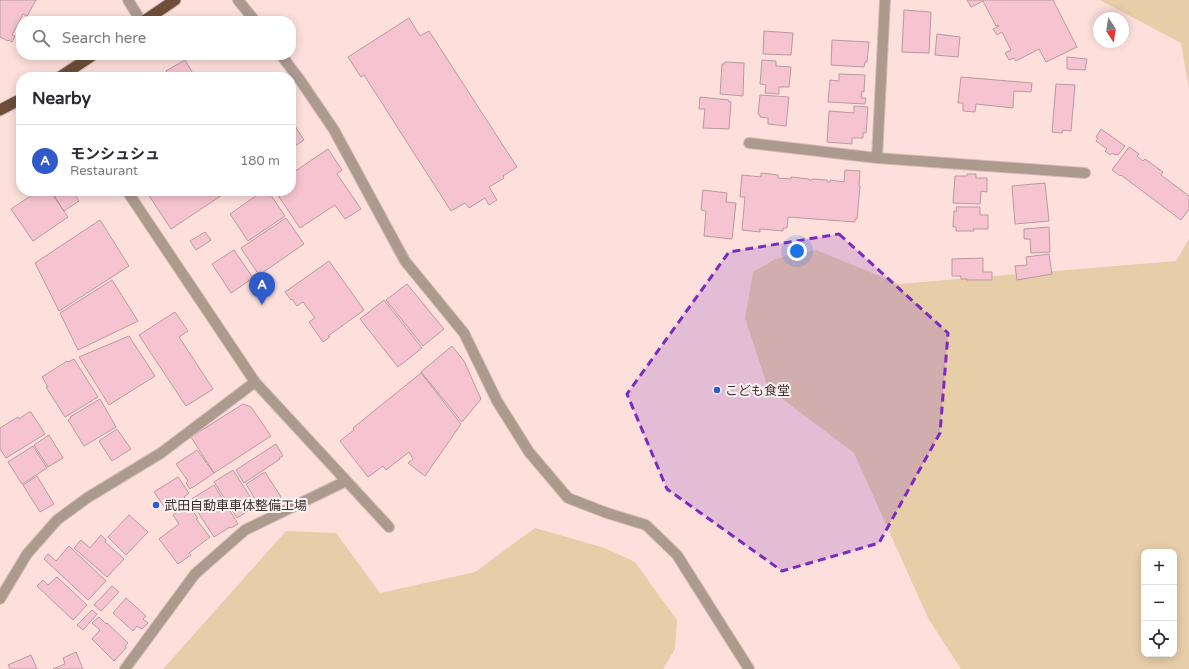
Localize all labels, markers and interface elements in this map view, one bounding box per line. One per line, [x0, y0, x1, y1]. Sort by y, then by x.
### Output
north arrow [1093, 12, 1129, 48]
search box [16, 16, 296, 60]
icon: search [30, 27, 52, 49]
text: Search here [62, 29, 146, 47]
text: Nearby [32, 88, 91, 109]
text: モンシュシュ [70, 145, 160, 163]
text: A [40, 153, 50, 169]
text: 180 m [240, 153, 280, 169]
text: Restaurant [70, 163, 138, 179]
your location [787, 241, 807, 261]
pin: A [249, 272, 275, 305]
place label: こども食堂 [725, 383, 790, 399]
marker: こども食堂 [712, 385, 722, 395]
place label: 武田自動車車体整備工場 [164, 498, 307, 514]
marker: 武田自動車車体整備工場 [151, 500, 161, 510]
map controls [1141, 549, 1177, 657]
button: + [1141, 549, 1177, 585]
button: − [1141, 585, 1177, 621]
button: locate [1141, 621, 1177, 657]

